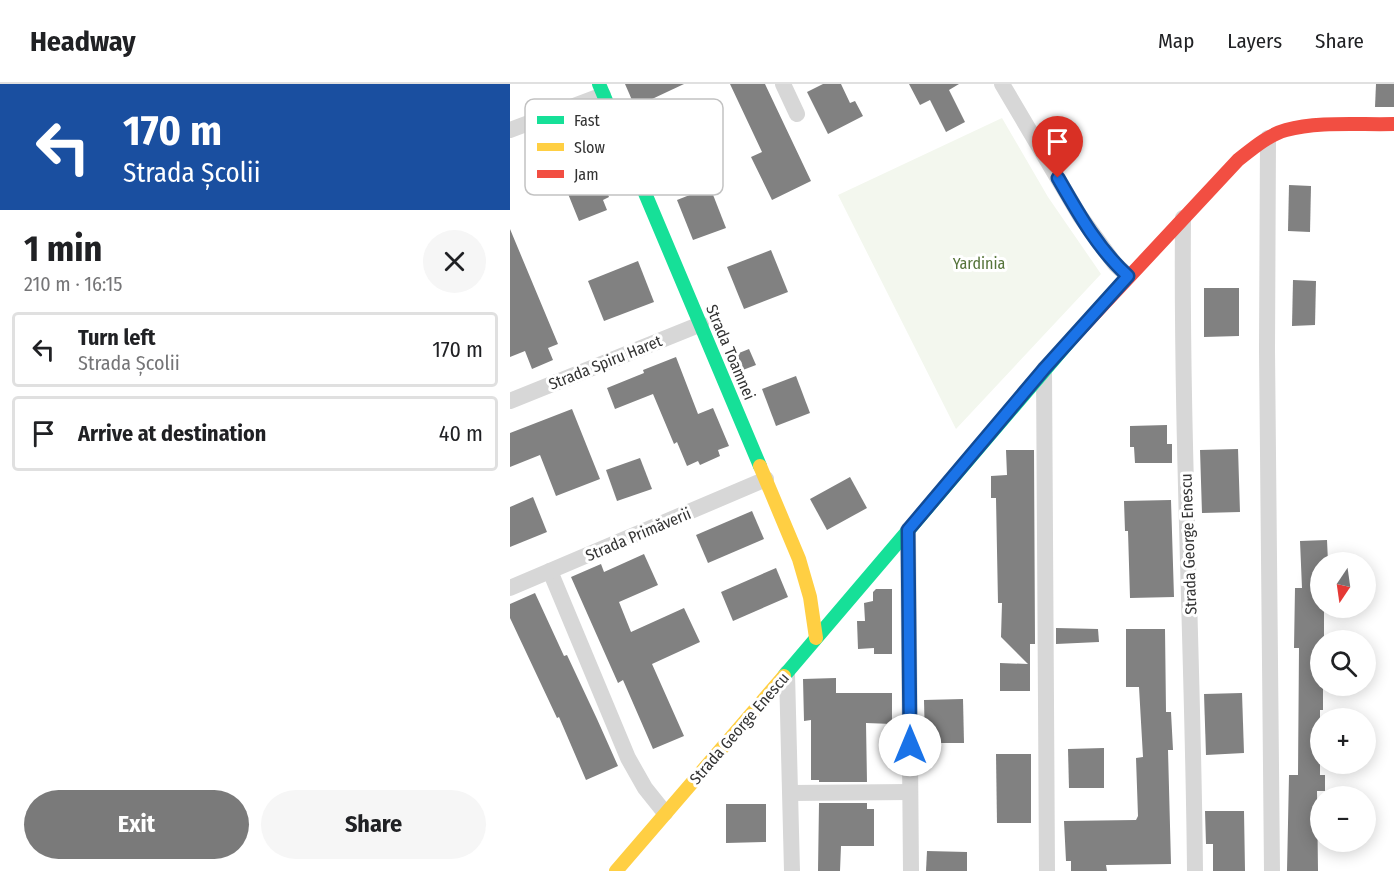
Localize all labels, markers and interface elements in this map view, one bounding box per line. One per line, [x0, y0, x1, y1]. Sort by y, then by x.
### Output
text: Headway [30, 25, 136, 58]
text: Map [1158, 28, 1194, 54]
text: Layers [1227, 28, 1282, 54]
text: Share [1315, 28, 1364, 54]
legend [525, 99, 723, 195]
text: 170 m [123, 106, 222, 156]
icon: left [24, 108, 102, 186]
text: Fast [574, 111, 601, 130]
pin [1032, 116, 1083, 178]
icon: arrive [1041, 125, 1074, 158]
text: Slow [574, 138, 605, 157]
text: Strada Școlii [123, 157, 260, 189]
text: Jam [574, 165, 599, 184]
text: 1 min [24, 227, 102, 271]
button: close [423, 230, 486, 293]
park label: Yardinia [953, 254, 1005, 273]
text: 210 m · 16:15 [24, 272, 122, 296]
street label: Strada Toamnei [702, 302, 759, 403]
text: Turn left [78, 324, 156, 351]
street label: Strada Spiru Haret [546, 331, 665, 394]
icon: left [27, 333, 60, 366]
text: 170 m [432, 336, 483, 363]
text: Strada Școlii [78, 351, 180, 375]
icon: arrive [27, 417, 60, 450]
text: Arrive at destination [78, 420, 266, 447]
text: 40 m [439, 420, 483, 447]
street label: Strada George Enescu [1177, 473, 1200, 615]
street label: Strada Primăverii [583, 504, 694, 565]
north arrow [1310, 552, 1376, 618]
map controls [1310, 552, 1376, 852]
button: search [1310, 630, 1376, 696]
street label: Strada George Enescu [686, 669, 793, 788]
button: + [1310, 708, 1376, 774]
position arrow [878, 713, 942, 777]
button: − [1310, 786, 1376, 852]
button: Exit [24, 790, 249, 859]
button: Share [261, 790, 486, 859]

